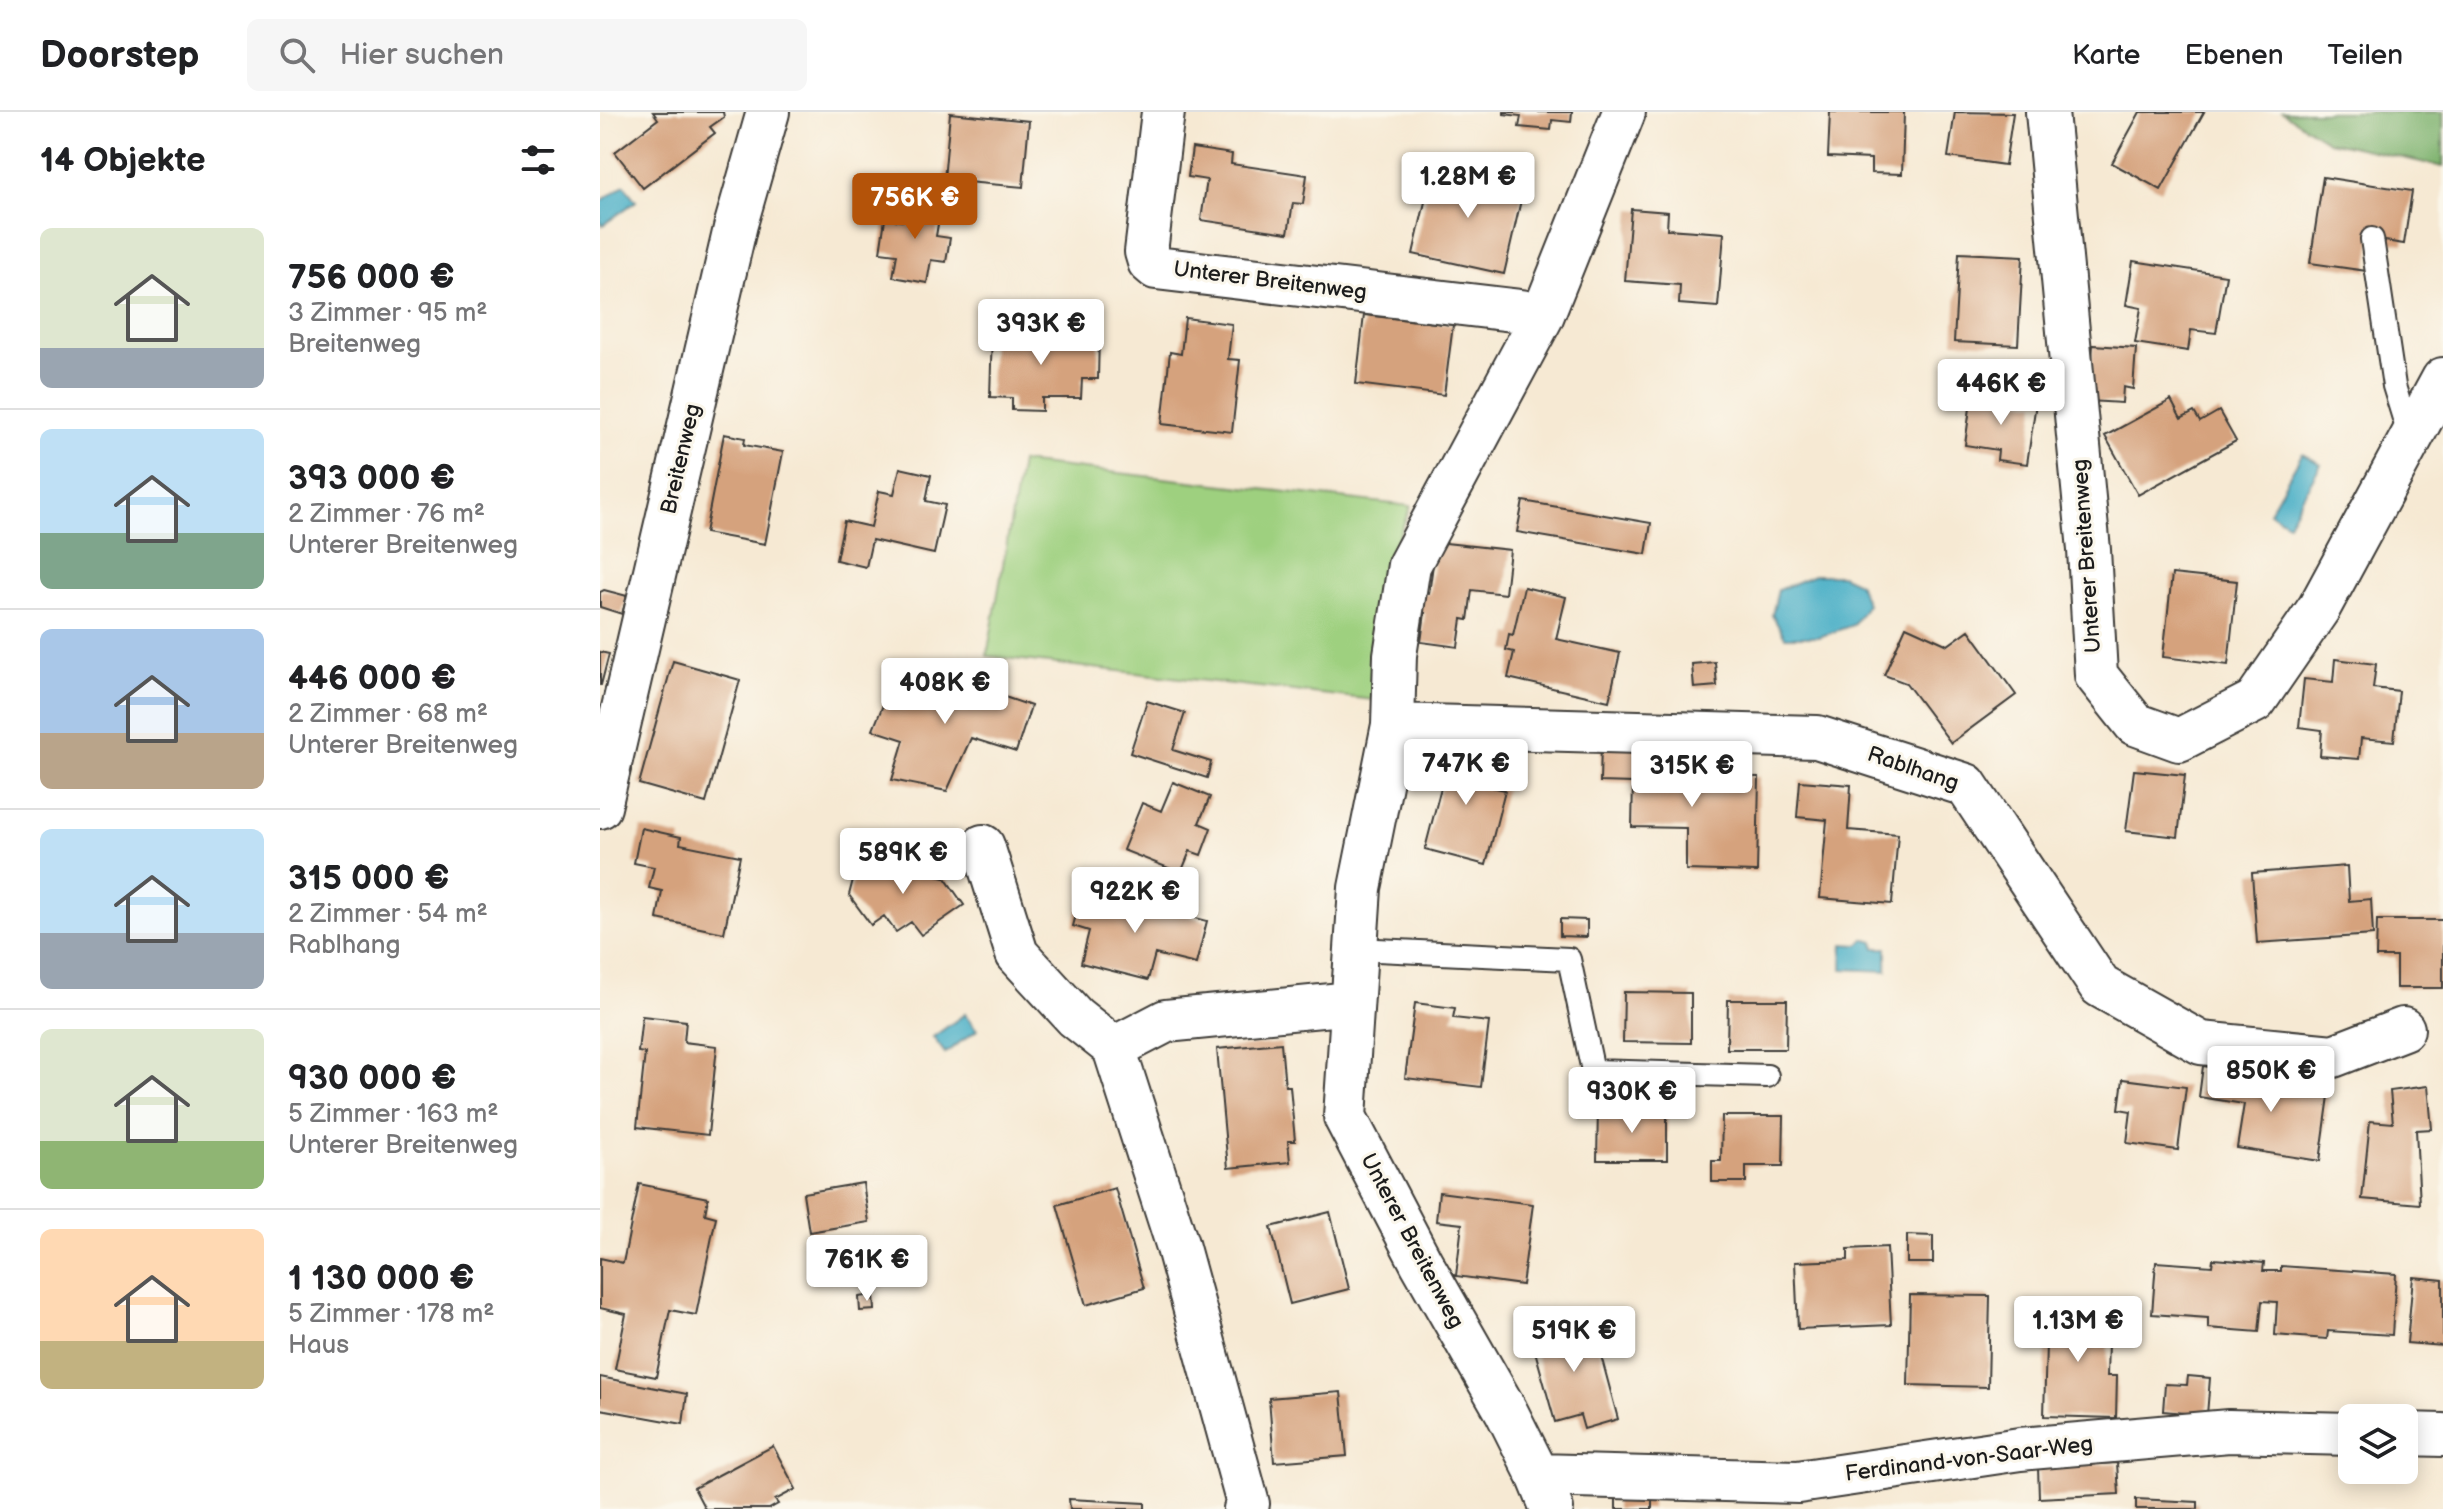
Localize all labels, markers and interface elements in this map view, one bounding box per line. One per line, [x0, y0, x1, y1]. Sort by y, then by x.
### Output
search box [247, 19, 807, 91]
text: Doorstep [40, 33, 199, 78]
icon: search [275, 33, 319, 77]
text: Hier suchen [339, 37, 504, 73]
text: Karte [2072, 39, 2140, 72]
text: Ebenen [2184, 39, 2284, 72]
text: Teilen [2328, 39, 2403, 72]
icon: filters [516, 138, 560, 182]
text: 14 Objekte [40, 140, 205, 181]
pin: 1.28M € [1394, 152, 1542, 220]
text: 1.28M € [1420, 162, 1516, 193]
pin: 756K € [850, 173, 980, 241]
text: 756K € [870, 183, 960, 214]
street label: Unterer Breitenweg [1172, 256, 1368, 306]
text: 756 000 € [288, 257, 455, 298]
icon: home [104, 260, 200, 356]
text: 3 Zimmer · 95 m² [288, 298, 487, 329]
pin: 393K € [976, 299, 1106, 367]
text: 393K € [996, 309, 1086, 340]
text: Breitenweg [288, 329, 421, 360]
pin: 446K € [1936, 359, 2066, 427]
text: 446K € [1956, 369, 2046, 400]
street label: Breitenweg [655, 401, 707, 517]
text: 393 000 € [288, 458, 455, 499]
street label: Unterer Breitenweg [2067, 458, 2107, 654]
icon: home [104, 461, 200, 557]
text: 2 Zimmer · 76 m² [288, 499, 485, 530]
text: Unterer Breitenweg [288, 530, 518, 561]
text: 446 000 € [288, 658, 456, 699]
pin: 408K € [880, 658, 1010, 726]
icon: home [104, 661, 200, 757]
text: 408K € [899, 668, 991, 699]
text: 2 Zimmer · 68 m² [288, 699, 488, 730]
text: Unterer Breitenweg [288, 730, 518, 761]
pin: 747K € [1401, 739, 1531, 807]
pin: 315K € [1627, 741, 1757, 809]
street label: Rablhang [1864, 741, 1962, 797]
text: 747K € [1422, 749, 1510, 780]
text: 315K € [1649, 751, 1735, 782]
pin: 589K € [838, 828, 968, 896]
text: 589K € [858, 838, 948, 869]
text: 315 000 € [288, 858, 449, 899]
icon: home [104, 861, 200, 957]
pin: 922K € [1070, 867, 1200, 935]
text: 922K € [1090, 877, 1180, 908]
text: 2 Zimmer · 54 m² [288, 899, 488, 930]
text: Rablhang [288, 930, 400, 961]
pin: 850K € [2206, 1046, 2336, 1114]
text: 850K € [2225, 1056, 2317, 1087]
text: 930 000 € [288, 1058, 457, 1099]
icon: home [104, 1061, 200, 1157]
pin: 930K € [1567, 1067, 1697, 1135]
text: 930K € [1587, 1077, 1677, 1108]
text: 5 Zimmer · 163 m² [288, 1099, 498, 1130]
text: Unterer Breitenweg [288, 1130, 518, 1161]
street label: Unterer Breitenweg [1354, 1149, 1470, 1333]
pin: 761K € [802, 1235, 932, 1303]
text: 761K € [824, 1245, 910, 1276]
text: 1 130 000 € [288, 1258, 474, 1299]
icon: home [104, 1261, 200, 1357]
pin: 1.13M € [2004, 1296, 2152, 1364]
text: 5 Zimmer · 178 m² [288, 1299, 494, 1330]
pin: 519K € [1509, 1306, 1639, 1374]
text: 1.13M € [2032, 1306, 2124, 1337]
text: 519K € [1531, 1316, 1617, 1347]
text: Haus [288, 1330, 349, 1361]
map controls [2338, 1404, 2418, 1484]
button: layers [2338, 1404, 2418, 1484]
street label: Ferdinand-von-Saar-Weg [1844, 1430, 2094, 1488]

